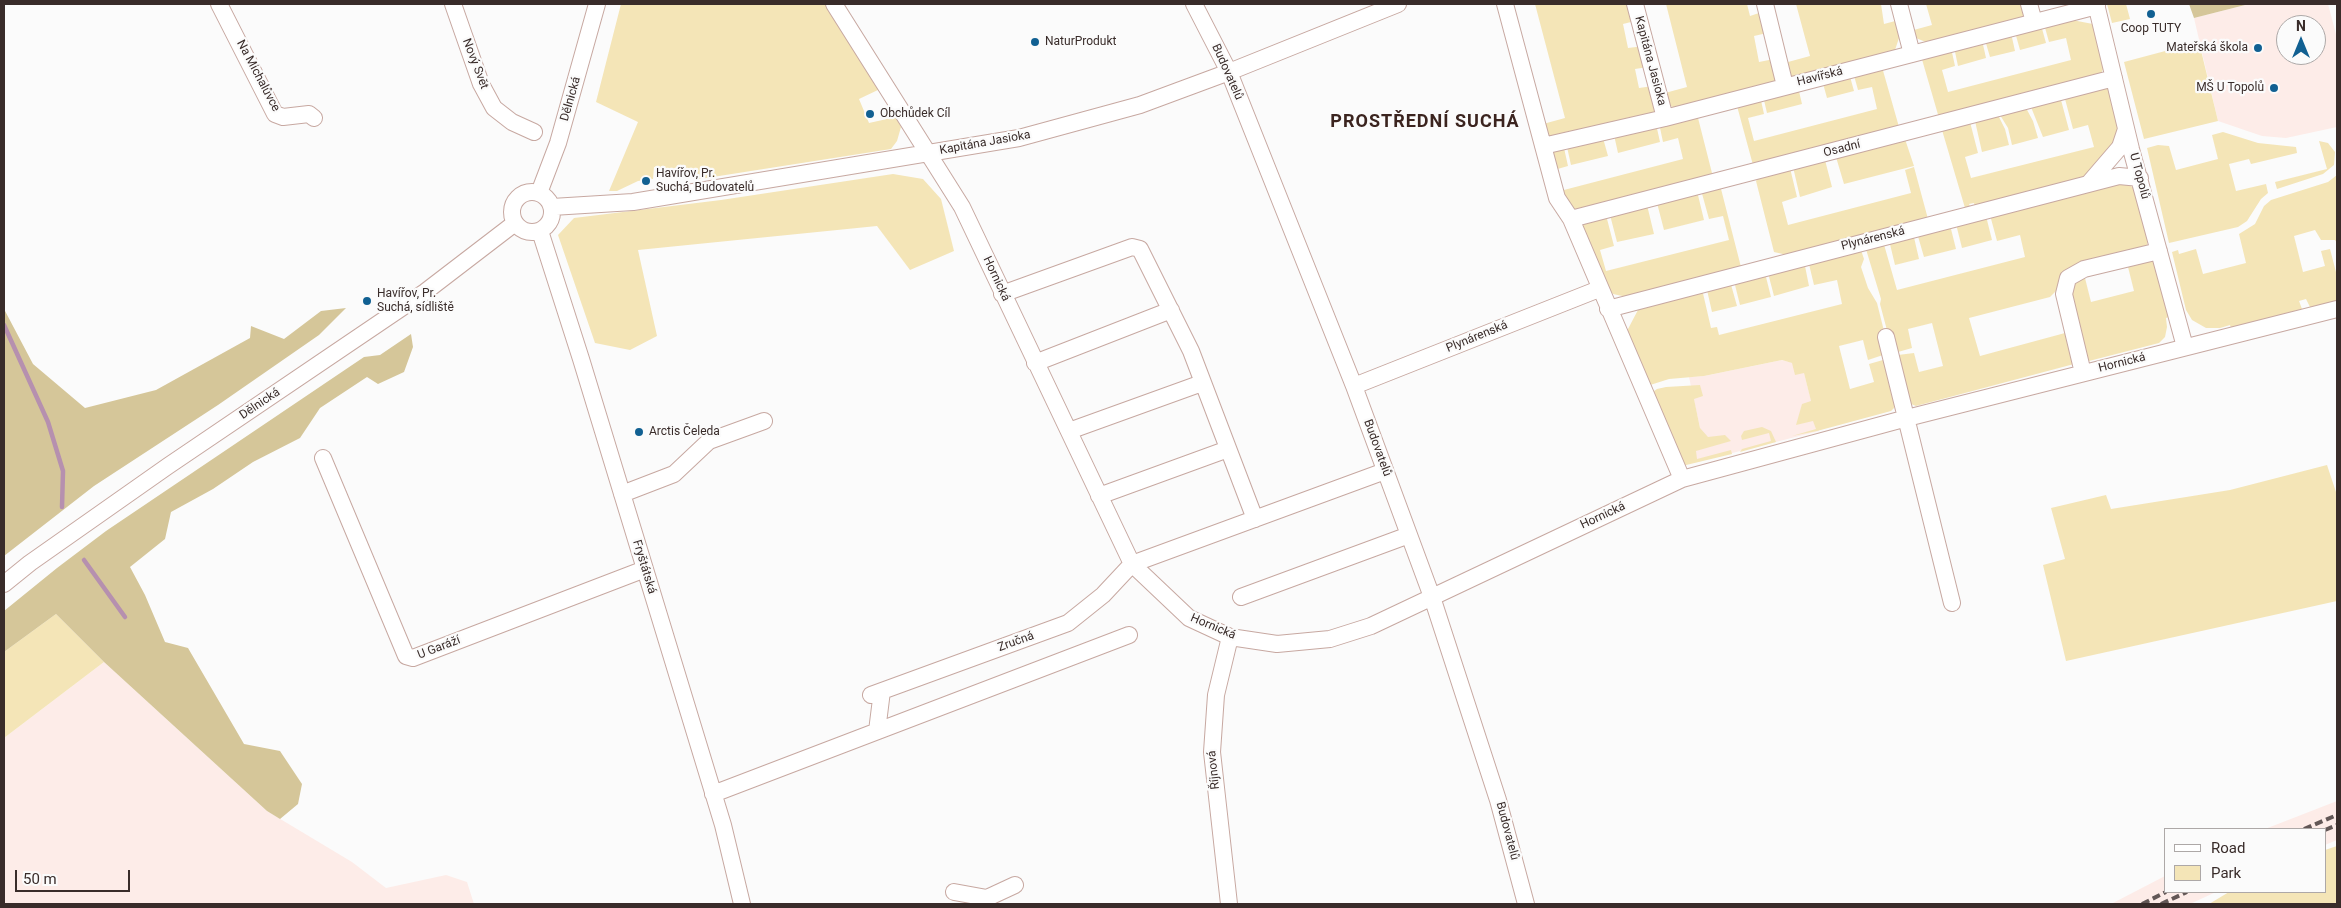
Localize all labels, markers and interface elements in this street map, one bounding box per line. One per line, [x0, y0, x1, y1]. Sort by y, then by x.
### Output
marker: Coop TUTY [2145, 8, 2157, 20]
street label: Kapitána Jasioka [1631, 15, 1669, 107]
north arrow [2276, 15, 2326, 65]
text: N [2296, 18, 2306, 34]
place label: Coop TUTY [2121, 22, 2181, 36]
place label: NaturProdukt [1045, 35, 1116, 49]
marker: NaturProdukt [1029, 36, 1041, 48]
street label: Nový Svět [459, 37, 491, 91]
street label: Na Michalůvce [233, 38, 283, 114]
place label: Mateřská škola [2166, 41, 2248, 55]
street label: Budovatelů [1208, 42, 1246, 102]
marker: Mateřská škola [2252, 42, 2264, 54]
street label: Havířská [1796, 64, 1844, 90]
street label: Dělnická [558, 75, 584, 123]
place label: MŠ U Topolů [2196, 81, 2264, 95]
marker: MŠ U Topolů [2268, 82, 2280, 94]
place label: Obchůdek Cíl [880, 107, 950, 121]
marker: Obchůdek Cíl [864, 108, 876, 120]
district label: PROSTŘEDNÍ SUCHÁ [1328, 111, 1522, 133]
street label: Kapitána Jasioka [938, 128, 1032, 158]
street label: Osadní [1822, 137, 1862, 161]
street label: U Topolů [2126, 151, 2152, 201]
place label: Havířov, Pr. Suchá, Budovatelů [656, 167, 754, 195]
marker: Havířov, Pr. Suchá, Budovatelů [640, 175, 652, 187]
street label: Plynárenská [1840, 224, 1906, 254]
street label: Hornická [979, 254, 1013, 304]
place label: Havířov, Pr. Suchá, sídliště [377, 287, 454, 315]
marker: Havířov, Pr. Suchá, sídliště [361, 295, 373, 307]
street label: Plynárenská [1444, 318, 1510, 356]
street label: Hornická [2097, 350, 2147, 376]
street label: Dělnická [237, 385, 283, 423]
street label: Budovatelů [1360, 417, 1394, 479]
place label: Arctis Čeleda [649, 425, 720, 439]
marker: Arctis Čeleda [633, 426, 645, 438]
street label: Hornická [1578, 499, 1628, 533]
street label: Fryštátská [629, 538, 659, 596]
street label: Hornická [1188, 611, 1238, 643]
street label: Zručná [996, 629, 1036, 655]
street label: U Garáží [416, 633, 462, 663]
street label: Říjnová [1205, 750, 1223, 790]
street label: Budovatelů [1492, 800, 1522, 862]
legend [2164, 828, 2326, 893]
text: Road [2211, 839, 2245, 857]
scale bar [18, 860, 132, 892]
text: Park [2211, 864, 2241, 882]
text: 50 m [23, 870, 57, 888]

